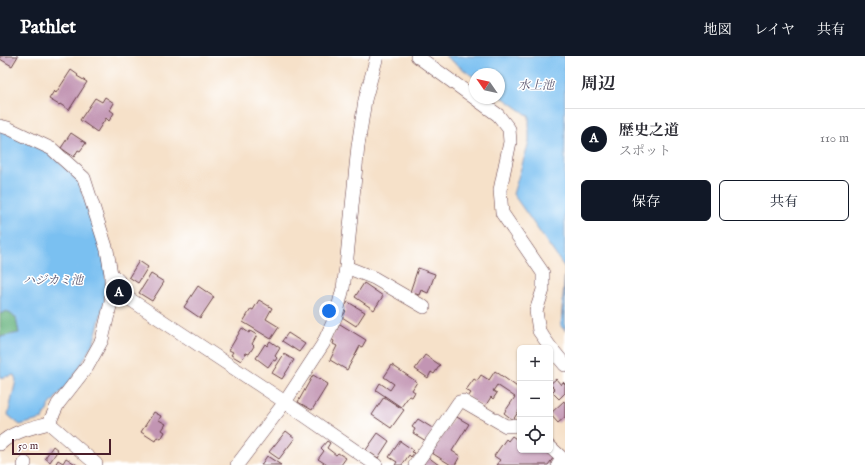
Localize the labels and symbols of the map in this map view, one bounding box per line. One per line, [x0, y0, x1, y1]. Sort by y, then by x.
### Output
north arrow [469, 68, 505, 104]
water label: 水上池 [518, 78, 556, 93]
water label: ハジカミ池 [23, 273, 85, 288]
pin: A [106, 277, 132, 307]
your location [319, 301, 339, 321]
scale bar [12, 437, 111, 456]

